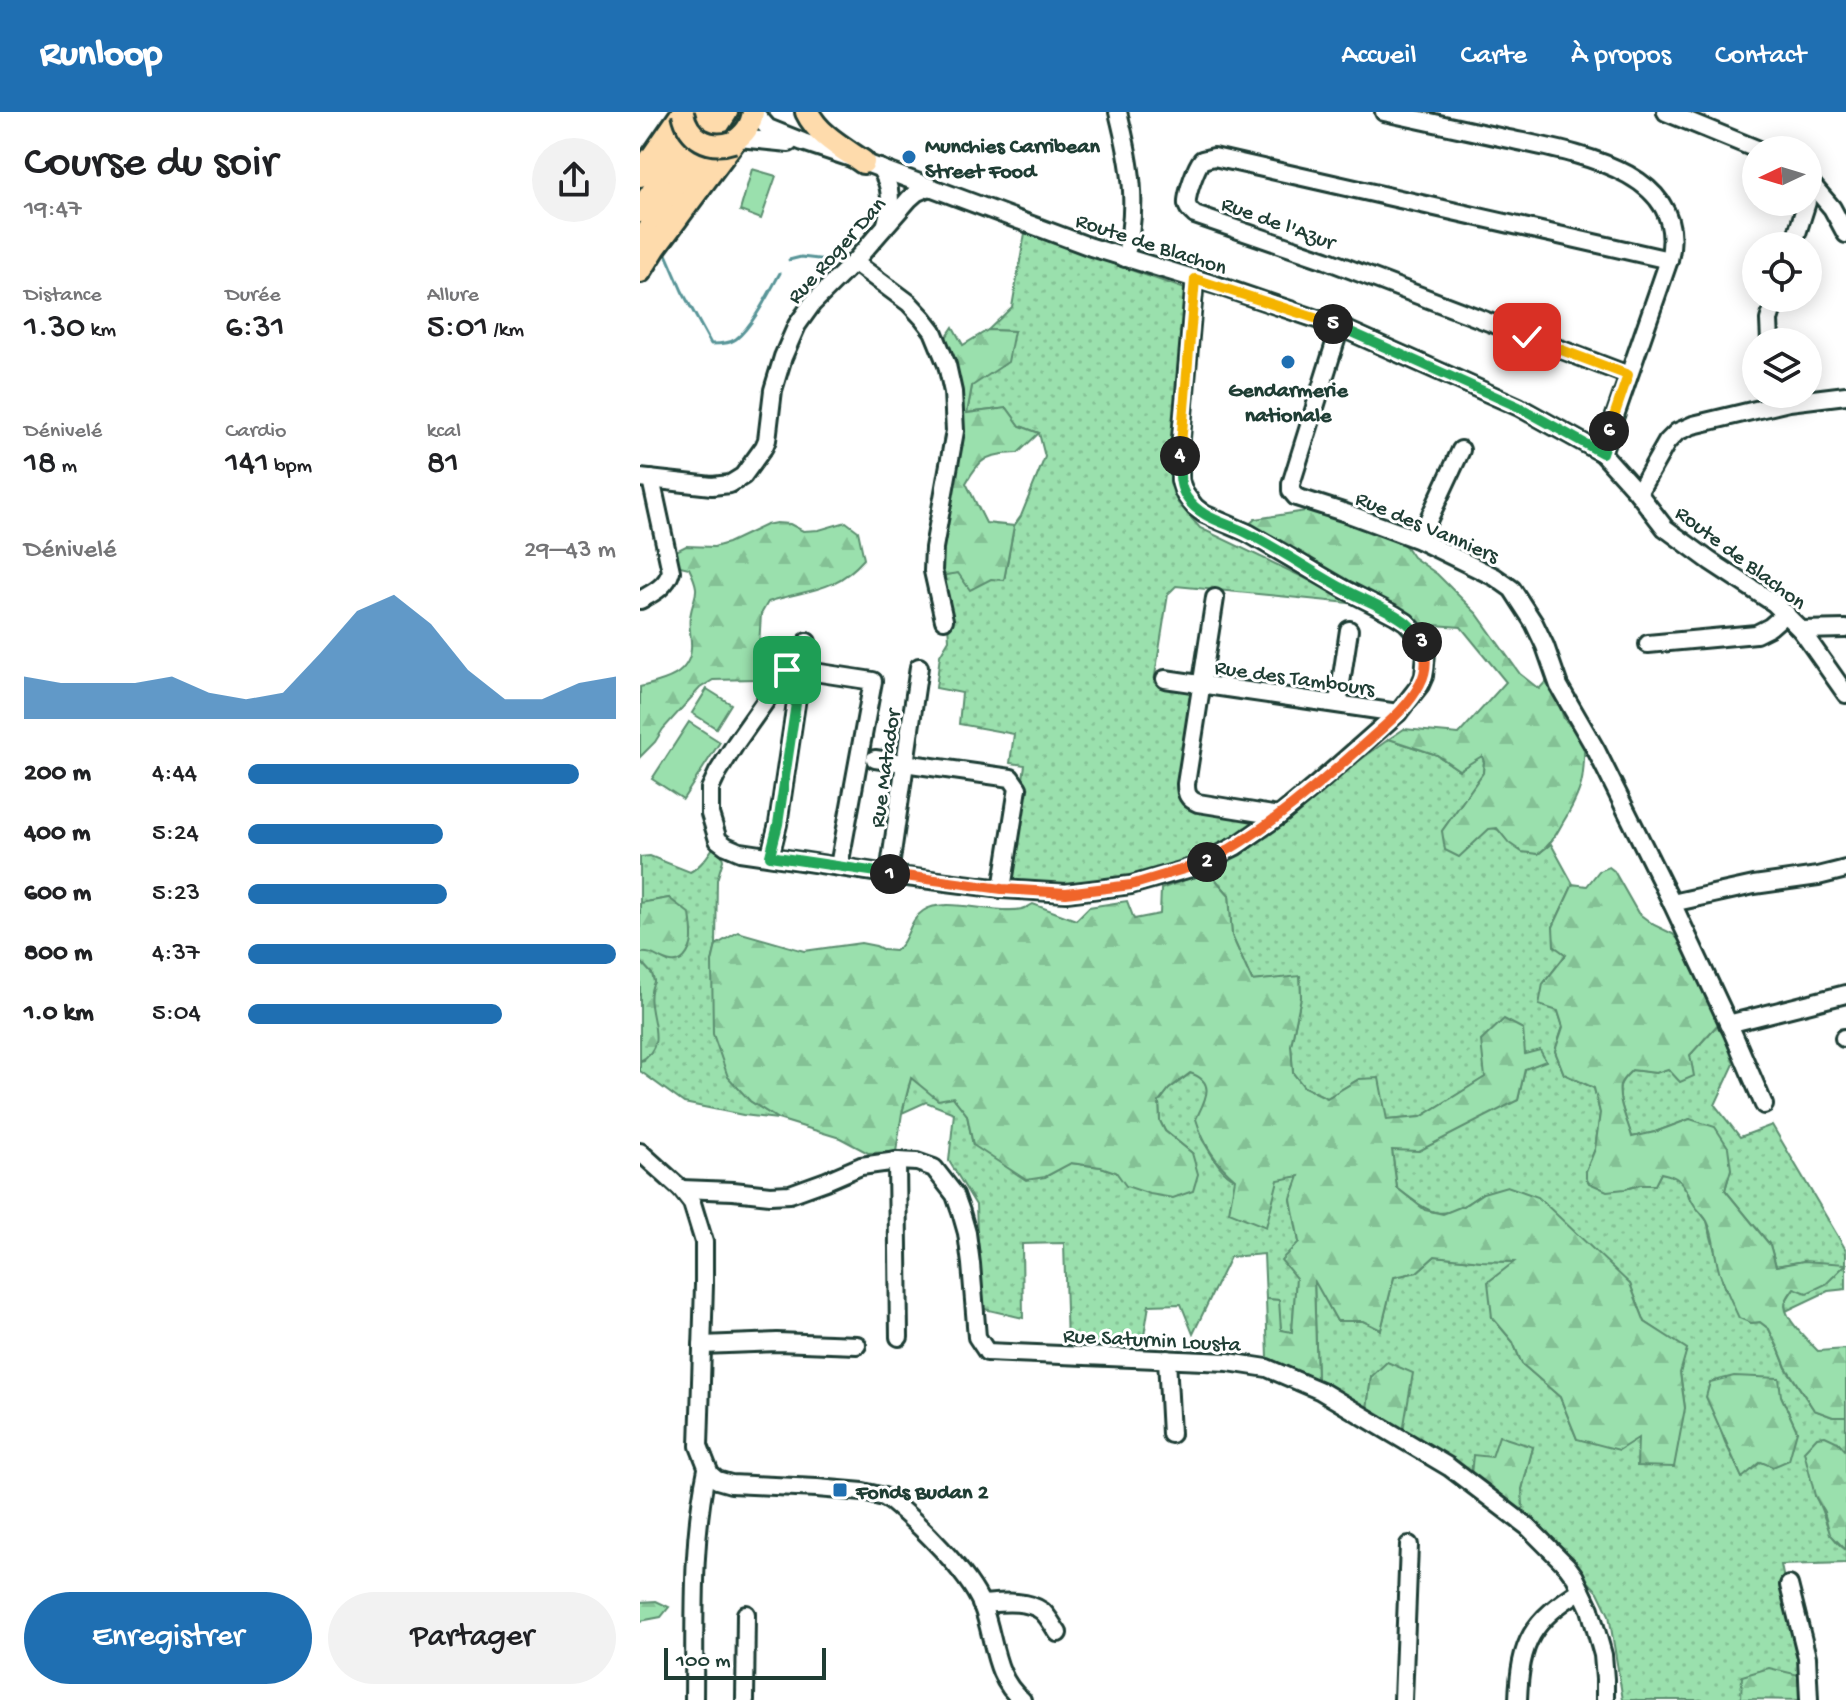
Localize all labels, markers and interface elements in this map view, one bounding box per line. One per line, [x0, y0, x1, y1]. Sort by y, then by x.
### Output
text: Runloop [40, 34, 162, 78]
text: Accueil [1341, 40, 1417, 73]
text: Carte [1461, 40, 1527, 73]
text: À propos [1571, 40, 1671, 73]
text: Contact [1715, 40, 1806, 73]
place label: Munchies Carribean Street Food [925, 135, 1100, 186]
north arrow [1742, 136, 1822, 216]
map controls [1742, 136, 1822, 408]
button: share [532, 138, 616, 222]
text: Course du soir [24, 139, 277, 191]
marker: Munchies Carribean Street Food [900, 148, 918, 166]
street label: Rue Roger Dan [783, 192, 893, 311]
street label: Rue de l'Azur [1217, 192, 1340, 258]
text: 19:47 [24, 195, 82, 226]
street label: Route de Blachon [1072, 209, 1230, 283]
button: locate [1742, 232, 1822, 312]
text: Distance [24, 283, 102, 309]
text: Durée [225, 283, 281, 309]
text: Allure [427, 283, 479, 309]
pin [1493, 303, 1561, 371]
pin: 5 [1313, 304, 1353, 344]
text: 1.30 [24, 309, 85, 349]
text: 6:31 [225, 309, 285, 349]
text: 5:01 [427, 309, 488, 349]
text: 5 [1327, 311, 1339, 337]
icon: check [1505, 315, 1549, 359]
text: km [85, 318, 116, 344]
text: /km [488, 318, 524, 344]
button: layers [1742, 328, 1822, 408]
marker: Gendarmerie nationale [1279, 353, 1297, 371]
place label: Gendarmerie nationale [1228, 379, 1348, 430]
pin: 6 [1589, 411, 1629, 451]
text: 6 [1603, 418, 1615, 444]
text: Dénivelé [24, 419, 102, 445]
text: Cardio [225, 419, 286, 445]
text: kcal [427, 419, 461, 445]
pin: 4 [1160, 436, 1200, 476]
text: 4 [1175, 443, 1185, 469]
text: 18 [24, 445, 56, 485]
text: 141 [225, 445, 269, 485]
text: 81 [427, 445, 459, 485]
text: m [56, 454, 77, 480]
text: bpm [269, 454, 312, 480]
street label: Rue des Vanniers [1351, 487, 1503, 571]
street label: Route de Blachon [1669, 501, 1811, 617]
text: Dénivelé [24, 536, 116, 567]
text: 29–43 m [524, 536, 616, 567]
pin: 3 [1402, 622, 1442, 662]
text: 3 [1416, 629, 1428, 655]
pin [753, 636, 821, 704]
icon: arrive [765, 648, 809, 692]
street label: Rue des Tambours [1213, 656, 1377, 704]
street label: Rue Matador [866, 706, 908, 829]
text: 200 m [24, 759, 91, 790]
text: 4:44 [152, 759, 197, 790]
text: 400 m [24, 819, 90, 850]
text: 5:24 [152, 819, 199, 850]
pin: 2 [1187, 842, 1227, 882]
text: 2 [1202, 849, 1212, 875]
pin: 1 [870, 854, 910, 894]
text: 1 [886, 861, 894, 887]
text: 600 m [24, 879, 91, 910]
text: 5:23 [152, 879, 200, 910]
text: 800 m [24, 939, 92, 970]
text: 4:37 [152, 939, 199, 970]
text: 1.0 km [24, 999, 94, 1030]
text: 5:04 [152, 999, 201, 1030]
street label: Rue Saturnin Lousta [1062, 1324, 1242, 1360]
marker: Fonds Budan 2 [831, 1481, 849, 1499]
place label: Fonds Budan 2 [855, 1481, 989, 1507]
button: Enregistrer [24, 1592, 312, 1684]
button: Partager [328, 1592, 616, 1684]
scale bar [664, 1644, 826, 1680]
text: 100 m [676, 1649, 731, 1675]

